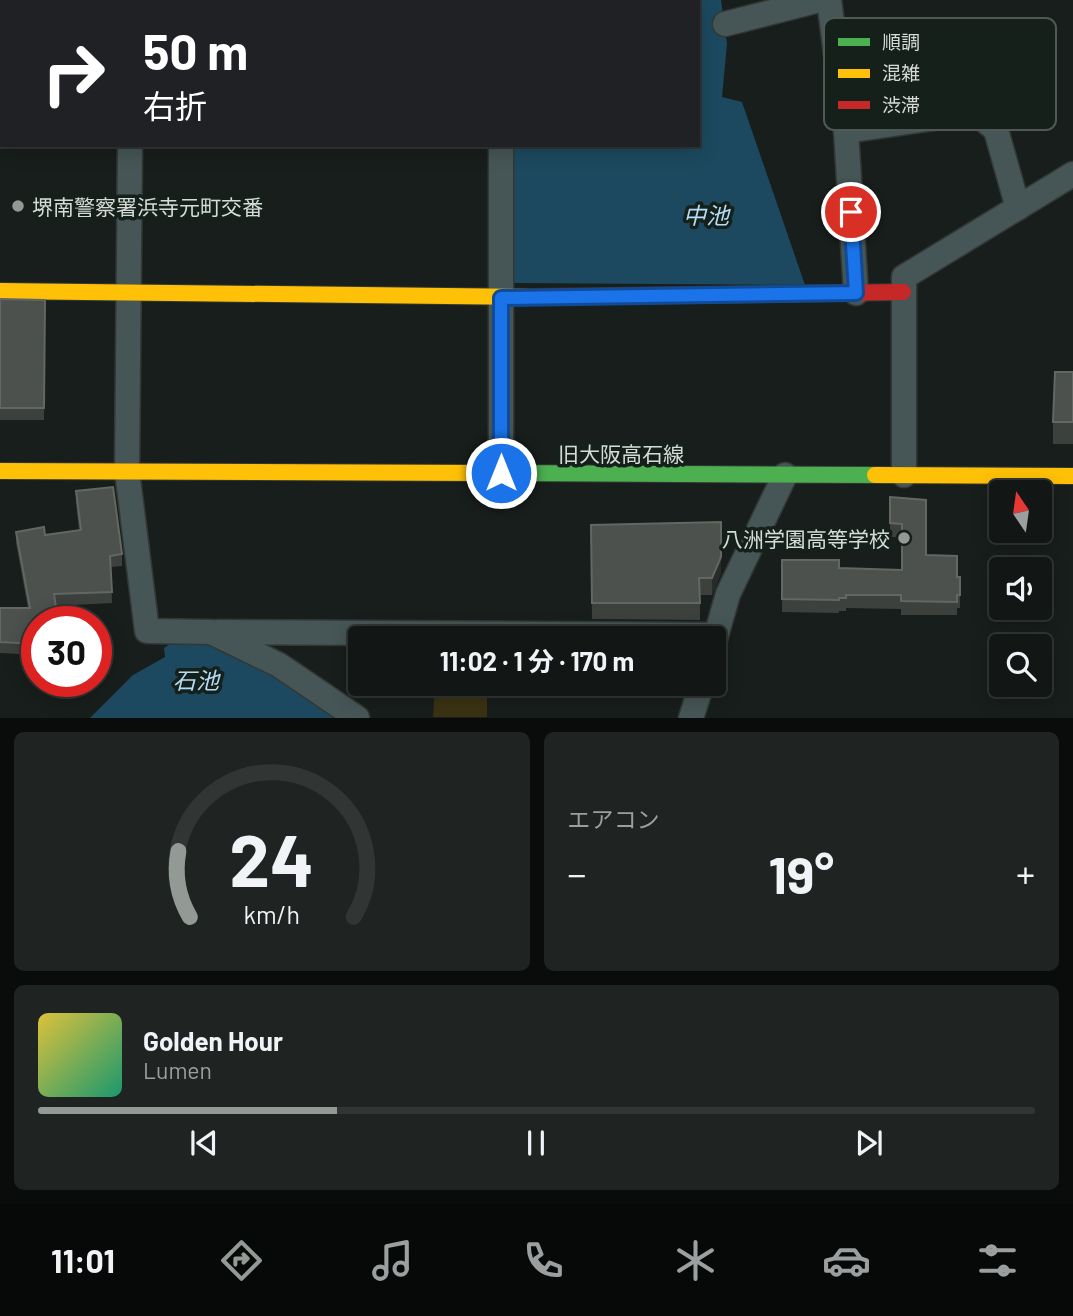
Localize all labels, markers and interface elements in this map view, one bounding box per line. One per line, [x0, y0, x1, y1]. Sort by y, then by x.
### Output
legend [824, 18, 1056, 130]
text: 50 m [143, 21, 248, 80]
icon: right [28, 28, 119, 119]
text: 順調 [882, 30, 920, 53]
text: 混雑 [882, 61, 920, 84]
text: 右折 [143, 86, 207, 124]
text: 渋滞 [882, 93, 920, 116]
pin [821, 182, 881, 242]
icon: arrive [832, 193, 870, 231]
place label: 堺南警察署浜寺元町交番 [32, 194, 263, 219]
marker: 堺南警察署浜寺元町交番 [10, 198, 26, 214]
water label: 中池 [683, 201, 731, 229]
position arrow [464, 436, 538, 510]
street label: 旧大阪高石線 [558, 441, 684, 466]
north arrow [989, 480, 1052, 542]
map controls [989, 480, 1052, 697]
place label: 八洲学園高等学校 [722, 526, 890, 551]
marker: 八洲学園高等学校 [896, 530, 912, 546]
button: sound [989, 557, 1052, 620]
speed limit sign: 30 [21, 606, 112, 697]
button: search [989, 634, 1052, 697]
text: 11:02 · 1 分 · 170 m [440, 645, 634, 676]
water label: 石池 [173, 666, 221, 694]
text: エアコン [568, 805, 660, 833]
text: 24 [229, 815, 314, 903]
text: 19° [768, 842, 834, 904]
text: − [568, 850, 587, 896]
text: + [1016, 850, 1035, 896]
text: km/h [243, 899, 300, 929]
text: Golden Hour [143, 1025, 283, 1056]
text: Lumen [143, 1056, 212, 1084]
icon: previous [185, 1124, 223, 1162]
icon: pause [517, 1124, 555, 1162]
icon: next [850, 1124, 888, 1162]
icon: directions [217, 1236, 266, 1285]
icon: music [368, 1236, 417, 1285]
icon: phone [519, 1236, 568, 1285]
icon: climate [671, 1236, 720, 1285]
icon: car [822, 1236, 871, 1285]
icon: filters [973, 1236, 1022, 1285]
text: 11:01 [51, 1241, 115, 1279]

